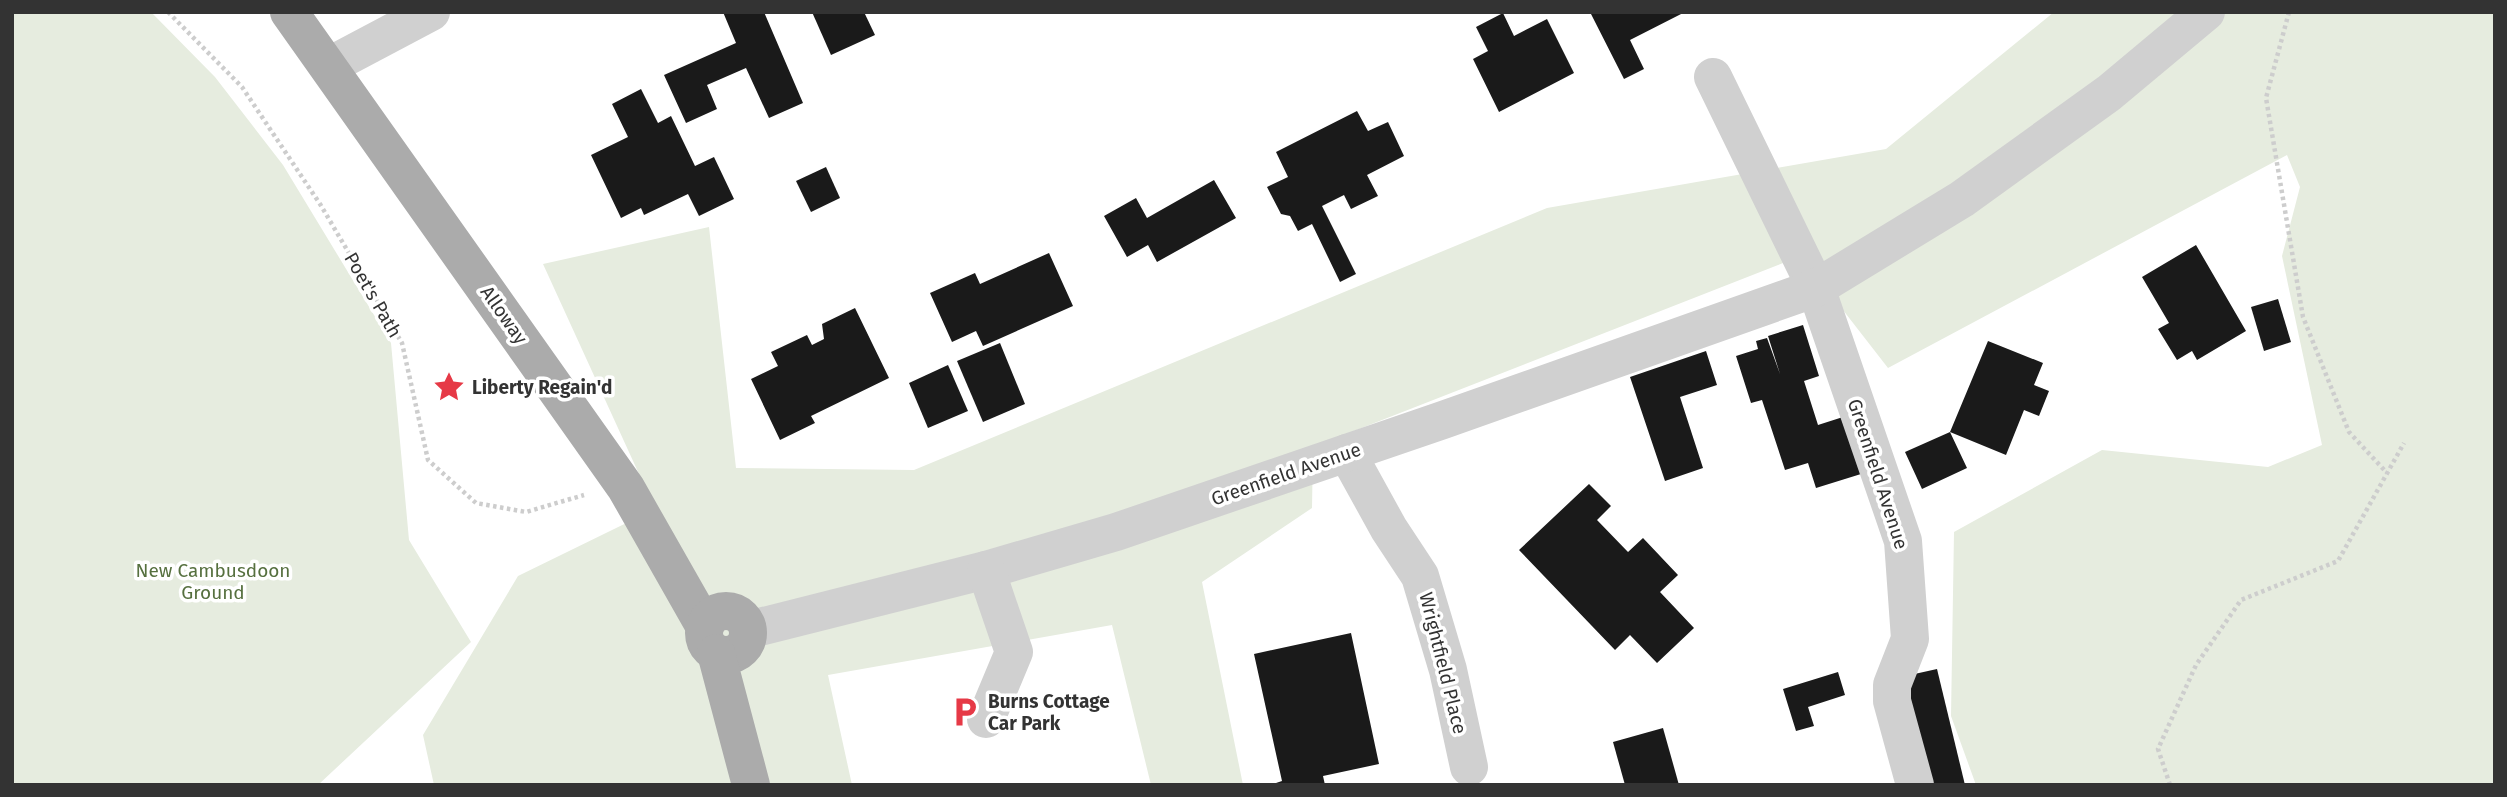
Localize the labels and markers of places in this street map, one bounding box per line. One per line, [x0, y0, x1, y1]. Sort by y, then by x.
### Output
place icon: Liberty Regain'd [432, 370, 466, 404]
place label: Liberty Regain'd [472, 376, 612, 399]
place label: Burns Cottage Car Park [988, 690, 1110, 735]
parking icon: Burns Cottage Car Park [948, 695, 982, 729]

